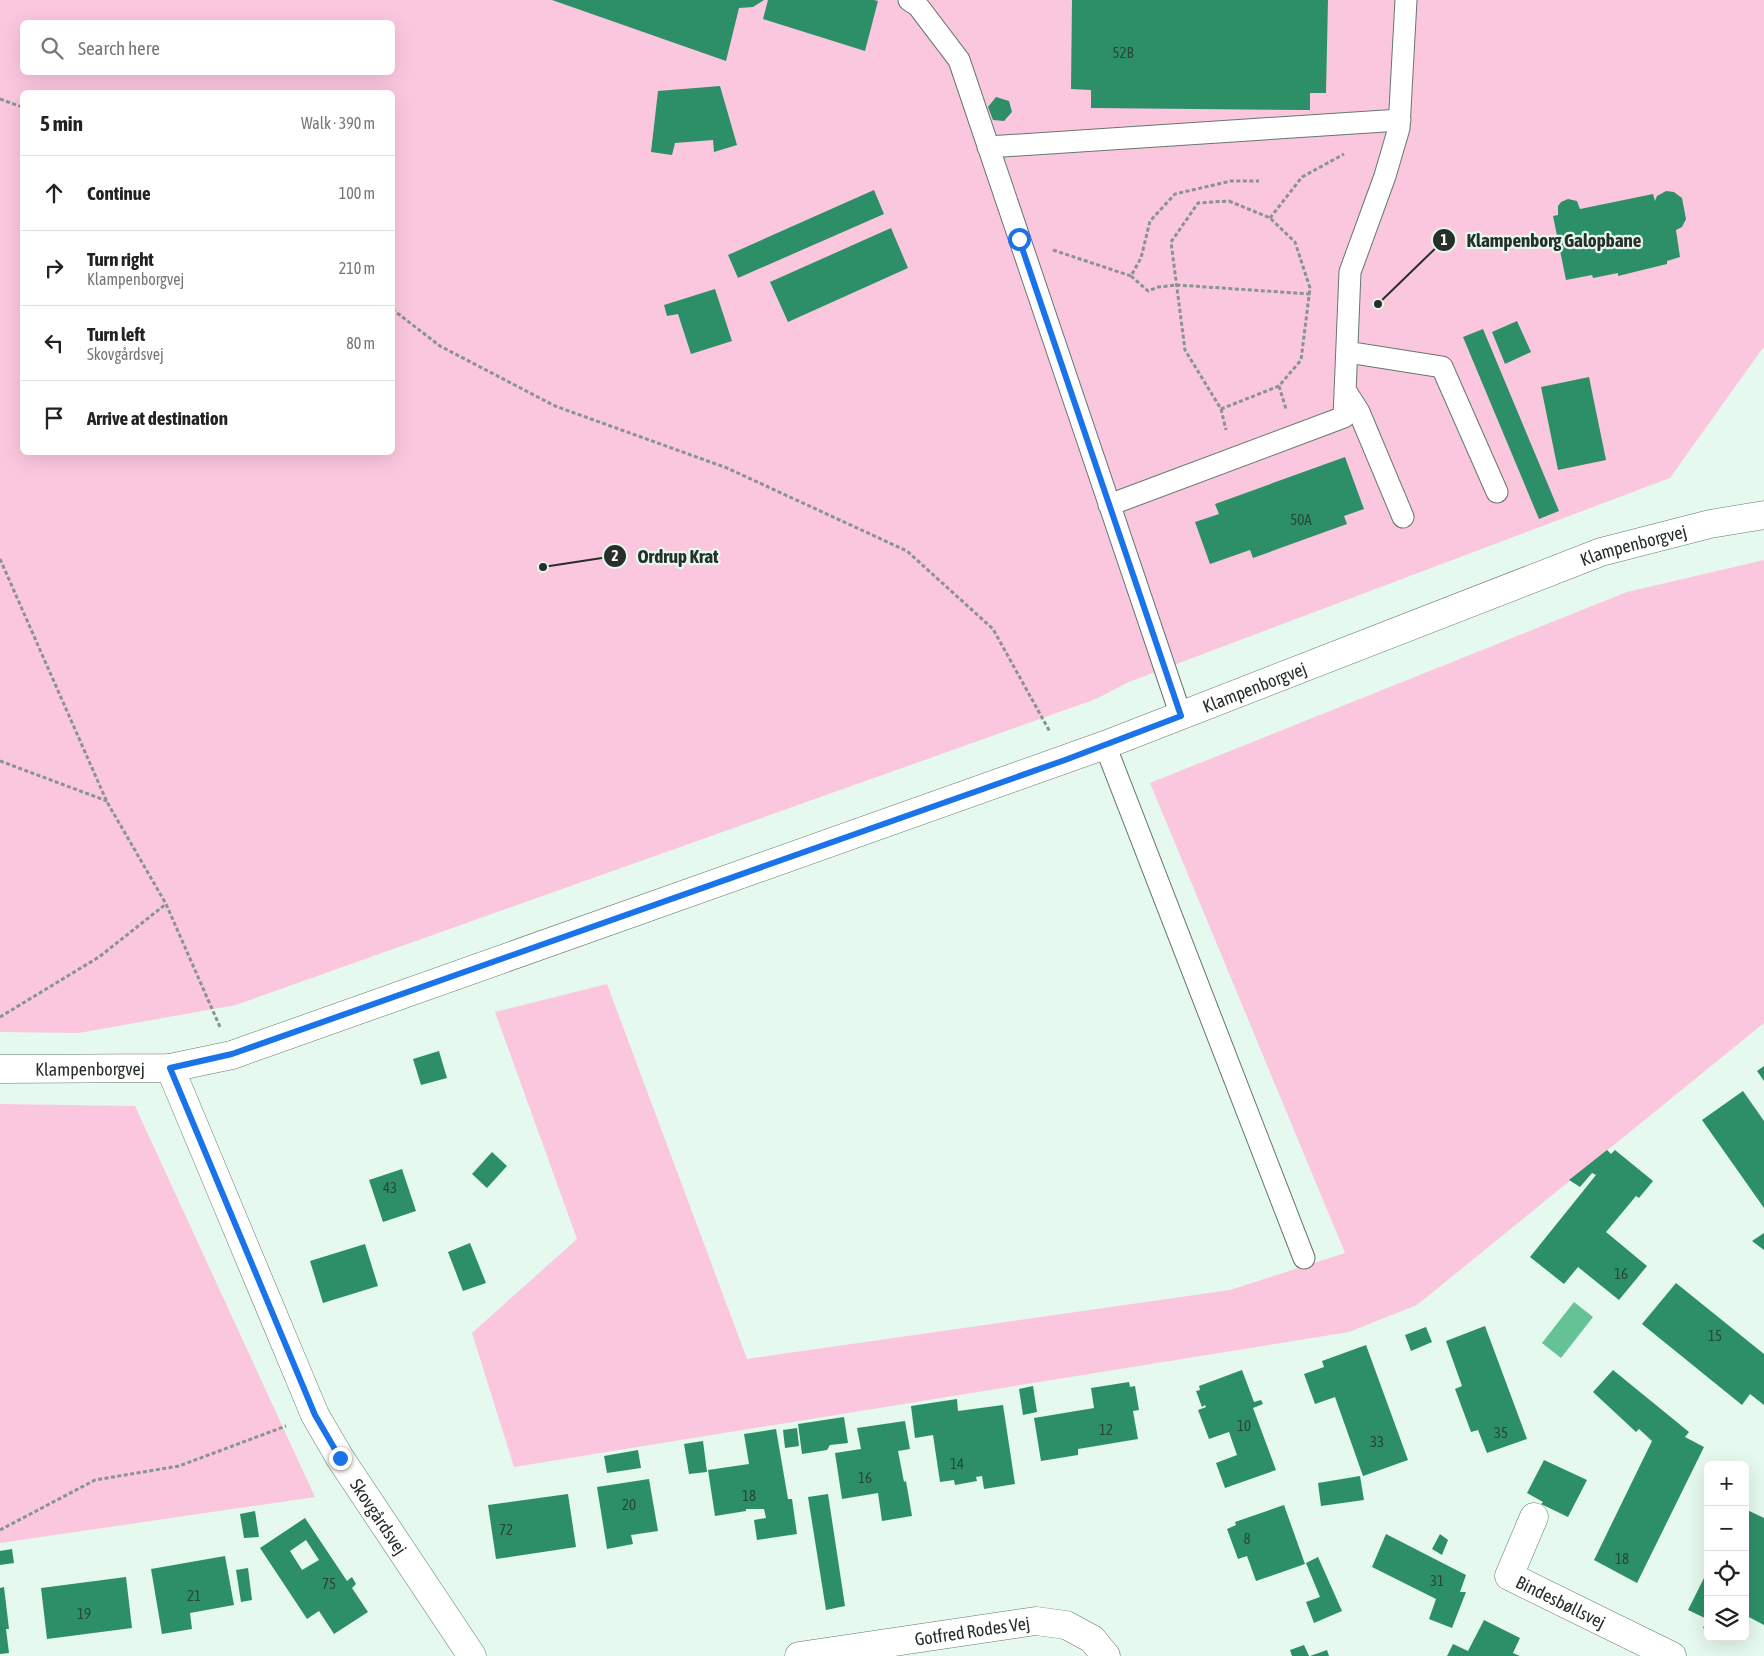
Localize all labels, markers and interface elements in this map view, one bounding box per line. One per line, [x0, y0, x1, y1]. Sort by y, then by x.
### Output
search box [20, 20, 395, 75]
icon: search [38, 34, 66, 62]
text: Search here [78, 37, 160, 59]
house number: 52B [1112, 44, 1134, 61]
text: 5 min [40, 111, 83, 135]
text: Walk · 390 m [301, 114, 375, 132]
icon: ahead [40, 179, 68, 207]
text: Continue [87, 182, 151, 204]
text: 100 m [339, 184, 375, 202]
callout: Klampenborg Galopbane [1431, 223, 1651, 257]
route start [1008, 228, 1031, 251]
text: Klampenborg Galopbane [1467, 229, 1642, 251]
text: 1 [1440, 231, 1448, 248]
text: Turn right [87, 248, 154, 270]
icon: right [40, 254, 68, 282]
text: 210 m [339, 259, 375, 277]
text: Klampenborgvej [87, 270, 184, 288]
text: Turn left [87, 323, 145, 345]
icon: left [40, 329, 68, 357]
text: 80 m [346, 334, 375, 352]
text: Skovgårdsvej [87, 345, 164, 363]
icon: arrive [40, 404, 68, 432]
text: Arrive at destination [87, 407, 228, 429]
house number: 50A [1290, 511, 1312, 528]
street label: Klampenborgvej [1577, 520, 1689, 570]
callout: Ordrup Krat [602, 539, 728, 573]
text: Ordrup Krat [638, 545, 719, 567]
text: 2 [611, 547, 619, 564]
street label: Klampenborgvej [1199, 657, 1309, 717]
street label: Klampenborgvej [35, 1058, 145, 1079]
house number: 43 [383, 1179, 397, 1196]
house number: 16 [1614, 1265, 1628, 1282]
house number: 15 [1708, 1327, 1722, 1344]
house number: 10 [1237, 1417, 1251, 1434]
house number: 12 [1099, 1421, 1113, 1438]
house number: 35 [1494, 1424, 1508, 1441]
house number: 33 [1370, 1433, 1384, 1450]
route end [329, 1447, 352, 1470]
house number: 14 [950, 1455, 964, 1472]
map controls [1704, 1461, 1749, 1641]
button: + [1704, 1461, 1749, 1506]
house number: 16 [858, 1469, 872, 1486]
street label: Skovgårdsvej [346, 1475, 412, 1558]
house number: 18 [742, 1487, 756, 1504]
house number: 20 [622, 1496, 636, 1513]
button: − [1704, 1506, 1749, 1551]
house number: 72 [499, 1521, 513, 1538]
house number: 8 [1243, 1530, 1251, 1547]
house number: 18 [1615, 1550, 1629, 1567]
button: locate [1704, 1551, 1749, 1596]
street label: Bindesbøllsvej [1513, 1571, 1609, 1632]
house number: 31 [1430, 1572, 1444, 1589]
house number: 75 [322, 1575, 336, 1592]
house number: 21 [187, 1587, 201, 1604]
button: layers [1704, 1596, 1749, 1641]
house number: 19 [77, 1605, 91, 1622]
street label: Gotfred Rodes Vej [913, 1612, 1031, 1649]

